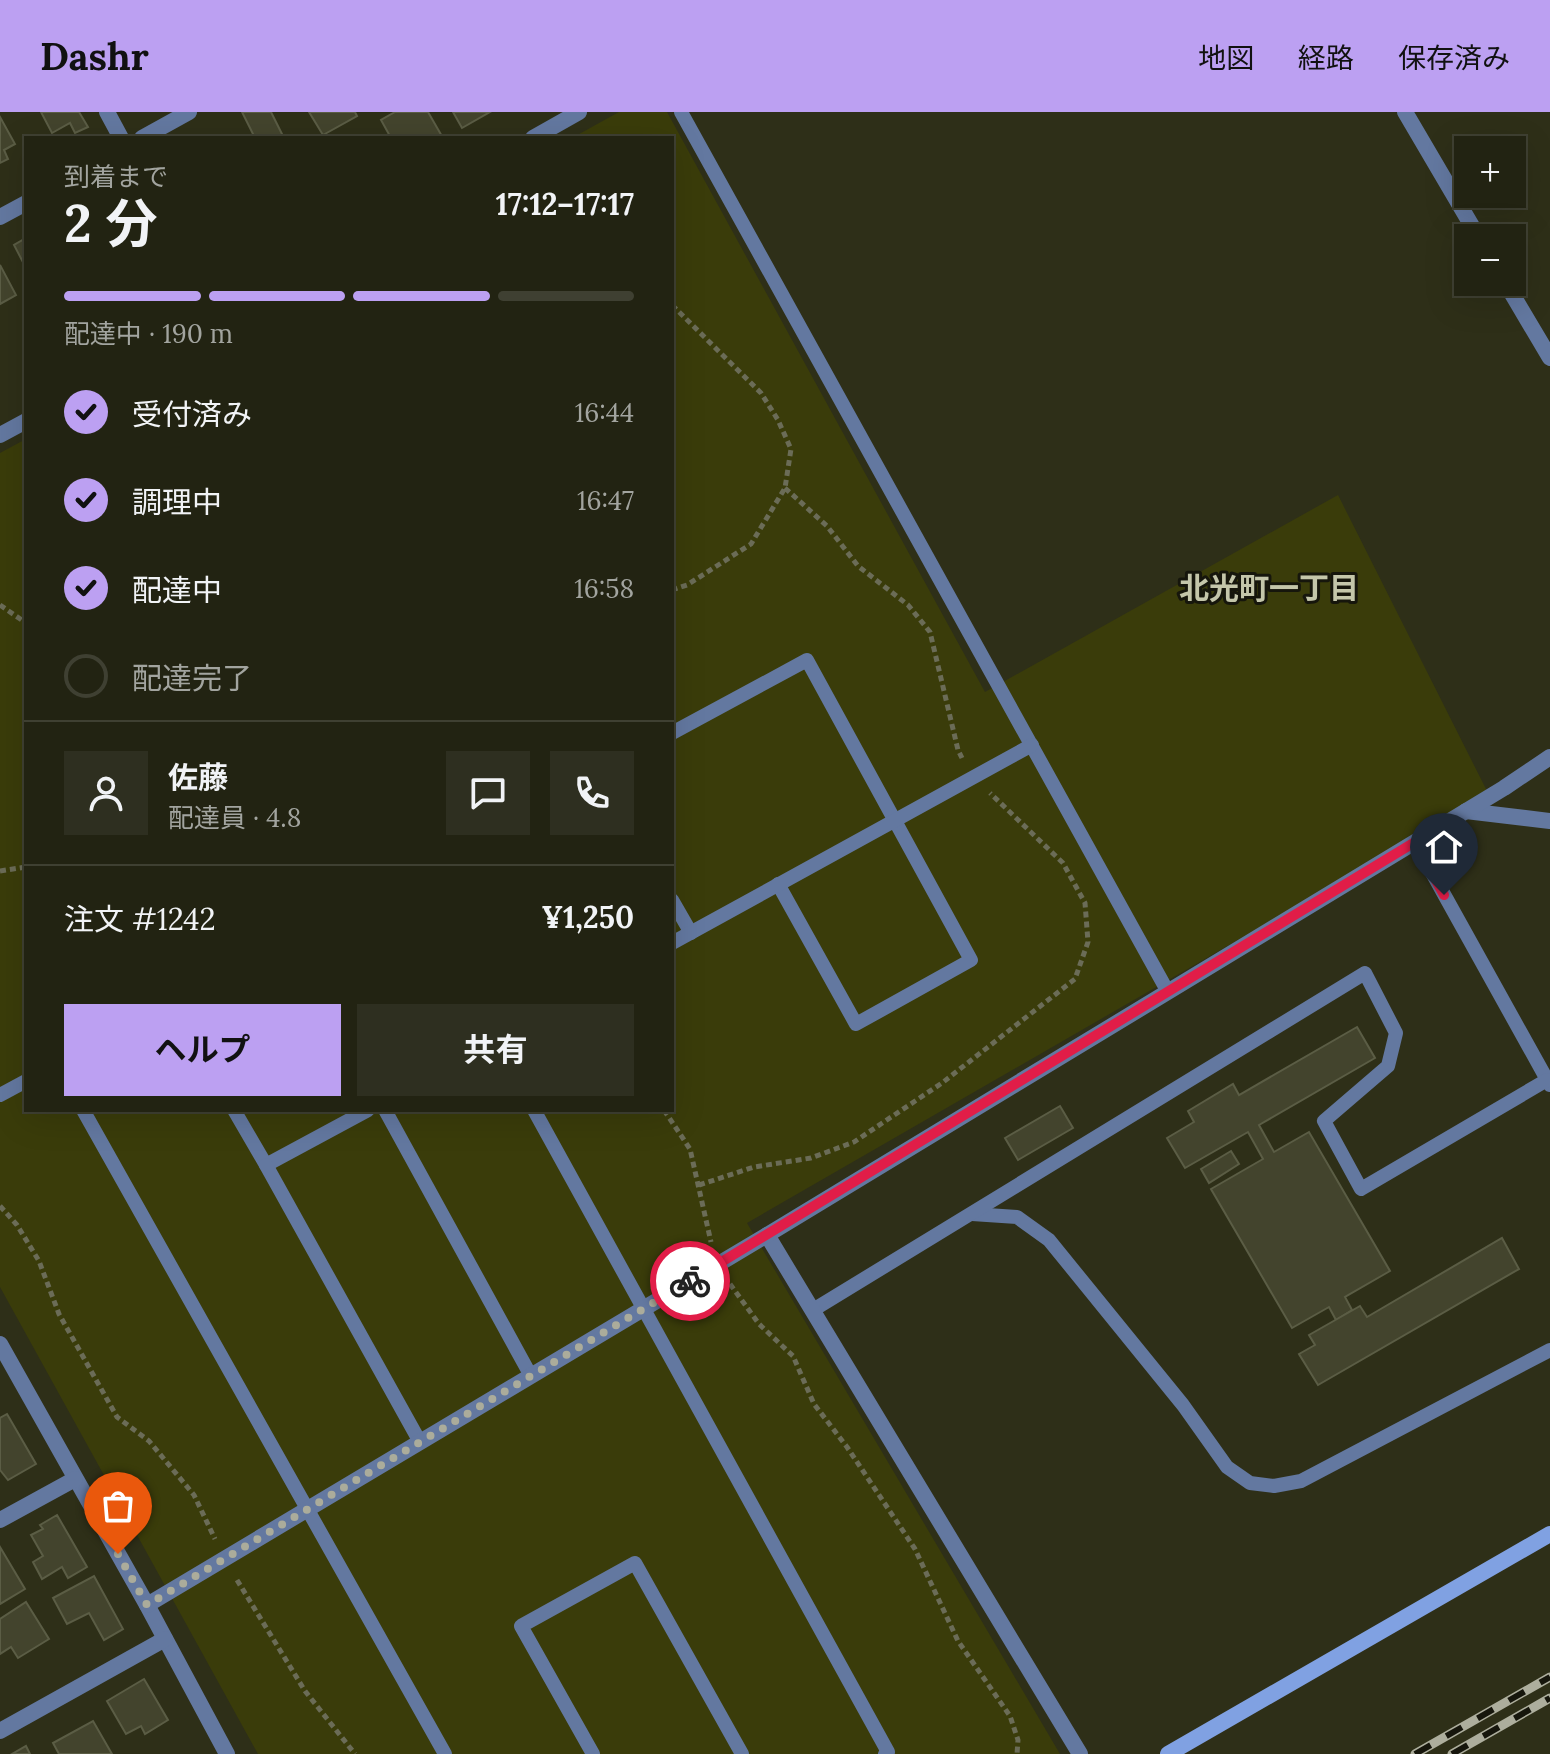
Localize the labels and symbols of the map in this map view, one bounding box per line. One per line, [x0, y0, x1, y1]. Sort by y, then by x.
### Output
district label: 北光町一丁目 [1179, 569, 1359, 607]
pin [1410, 813, 1478, 895]
courier [650, 1241, 730, 1321]
pin [84, 1472, 152, 1554]

